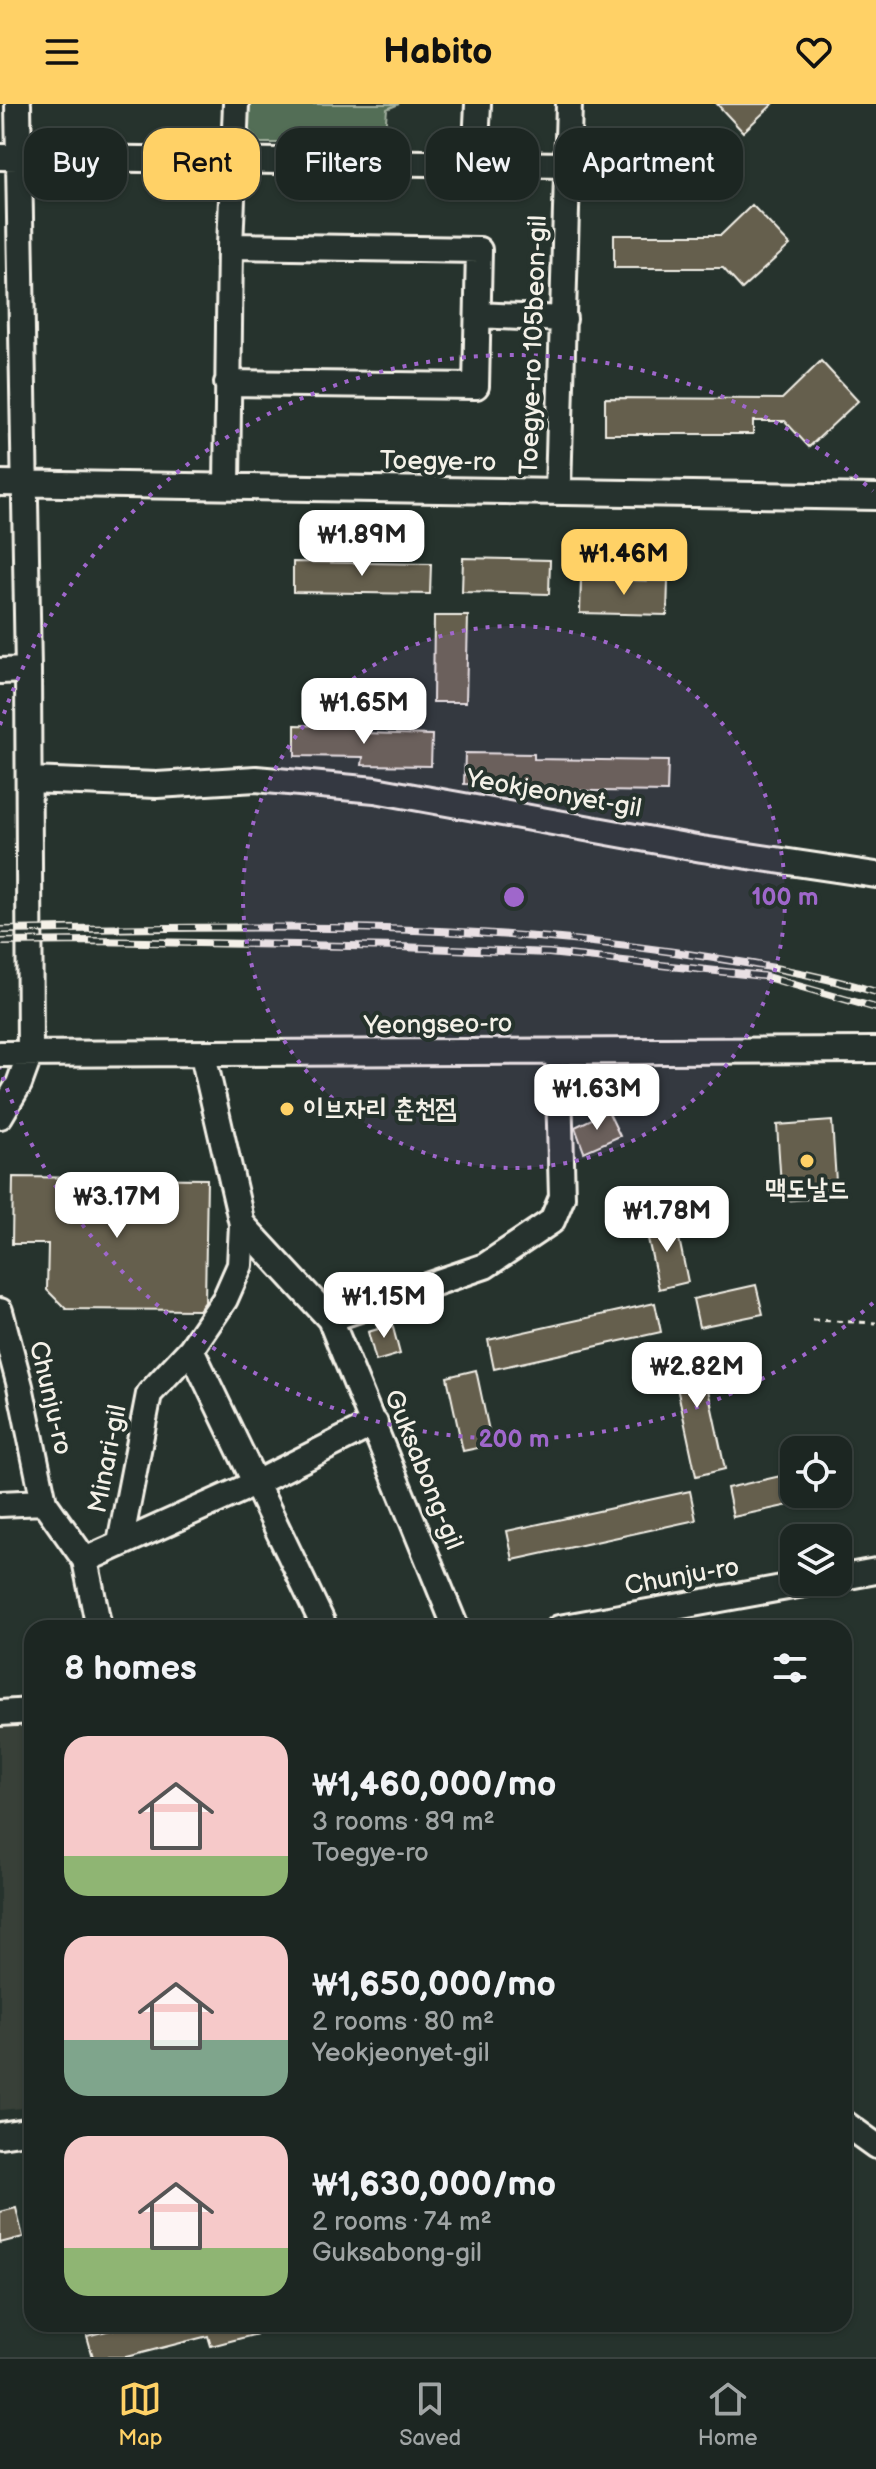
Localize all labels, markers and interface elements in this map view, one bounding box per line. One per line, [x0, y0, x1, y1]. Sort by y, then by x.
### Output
icon: menu [40, 30, 84, 74]
icon: heart [792, 30, 836, 74]
text: Habito [383, 31, 493, 74]
chip: Buy [24, 128, 127, 200]
chip: Rent [143, 128, 260, 200]
chip: Filters [276, 128, 410, 200]
chip: New [426, 128, 539, 200]
chip: Apartment [555, 128, 743, 200]
street label: Toegye-ro 105beon-gil [514, 215, 554, 475]
street label: Toegye-ro [379, 445, 497, 479]
pin: ₩1.89M [297, 510, 427, 578]
text: ₩1.89M [317, 520, 407, 551]
pin: ₩1.46M [559, 529, 689, 597]
text: ₩1.46M [579, 539, 669, 570]
pin: ₩1.65M [299, 678, 429, 746]
text: ₩1.65M [319, 688, 409, 719]
street label: Yeokjeonyet-gil [463, 763, 644, 825]
centre of rings [500, 883, 528, 911]
text: 100 m [752, 883, 818, 912]
street label: Yeongseo-ro [362, 1008, 513, 1042]
pin: ₩1.63M [532, 1064, 662, 1132]
text: ₩1.63M [552, 1074, 642, 1105]
place label: 이브자리 춘천점 [303, 1094, 457, 1125]
marker: 이브자리 춘천점 [278, 1100, 296, 1118]
marker: 맥도날드 [798, 1152, 816, 1170]
pin: ₩3.17M [52, 1172, 182, 1240]
place label: 맥도날드 [765, 1174, 849, 1205]
text: ₩3.17M [73, 1182, 161, 1213]
pin: ₩1.78M [602, 1186, 732, 1254]
text: ₩1.78M [623, 1196, 711, 1227]
pin: ₩1.15M [319, 1272, 449, 1340]
text: ₩1.15M [342, 1282, 426, 1313]
street label: Chunju-ro [22, 1338, 78, 1458]
pin: ₩2.82M [632, 1342, 762, 1410]
text: ₩2.82M [650, 1352, 744, 1383]
street label: Guksabong-gil [377, 1385, 469, 1555]
street label: Minari-gil [82, 1402, 134, 1516]
text: 200 m [479, 1425, 549, 1454]
map controls [780, 1436, 852, 1596]
button: locate [780, 1436, 852, 1508]
button: layers [780, 1524, 852, 1596]
street label: Chunju-ro [622, 1552, 742, 1602]
icon: filters [768, 1646, 812, 1690]
text: 8 homes [64, 1648, 197, 1689]
text: ₩1,460,000/mo [312, 1764, 556, 1805]
icon: home [128, 1768, 224, 1864]
text: 3 rooms · 89 m² [312, 1807, 495, 1838]
text: Toegye-ro [312, 1838, 429, 1869]
text: ₩1,650,000/mo [312, 1964, 556, 2005]
icon: home [128, 1968, 224, 2064]
text: 2 rooms · 80 m² [312, 2007, 494, 2038]
text: Yeokjeonyet-gil [312, 2038, 489, 2069]
text: ₩1,630,000/mo [312, 2164, 556, 2205]
icon: home [128, 2168, 224, 2264]
text: 2 rooms · 74 m² [312, 2207, 492, 2238]
text: Guksabong-gil [312, 2238, 482, 2269]
tab: Map [118, 2377, 163, 2452]
tab: Saved [399, 2377, 461, 2452]
tab: Home [698, 2377, 758, 2452]

